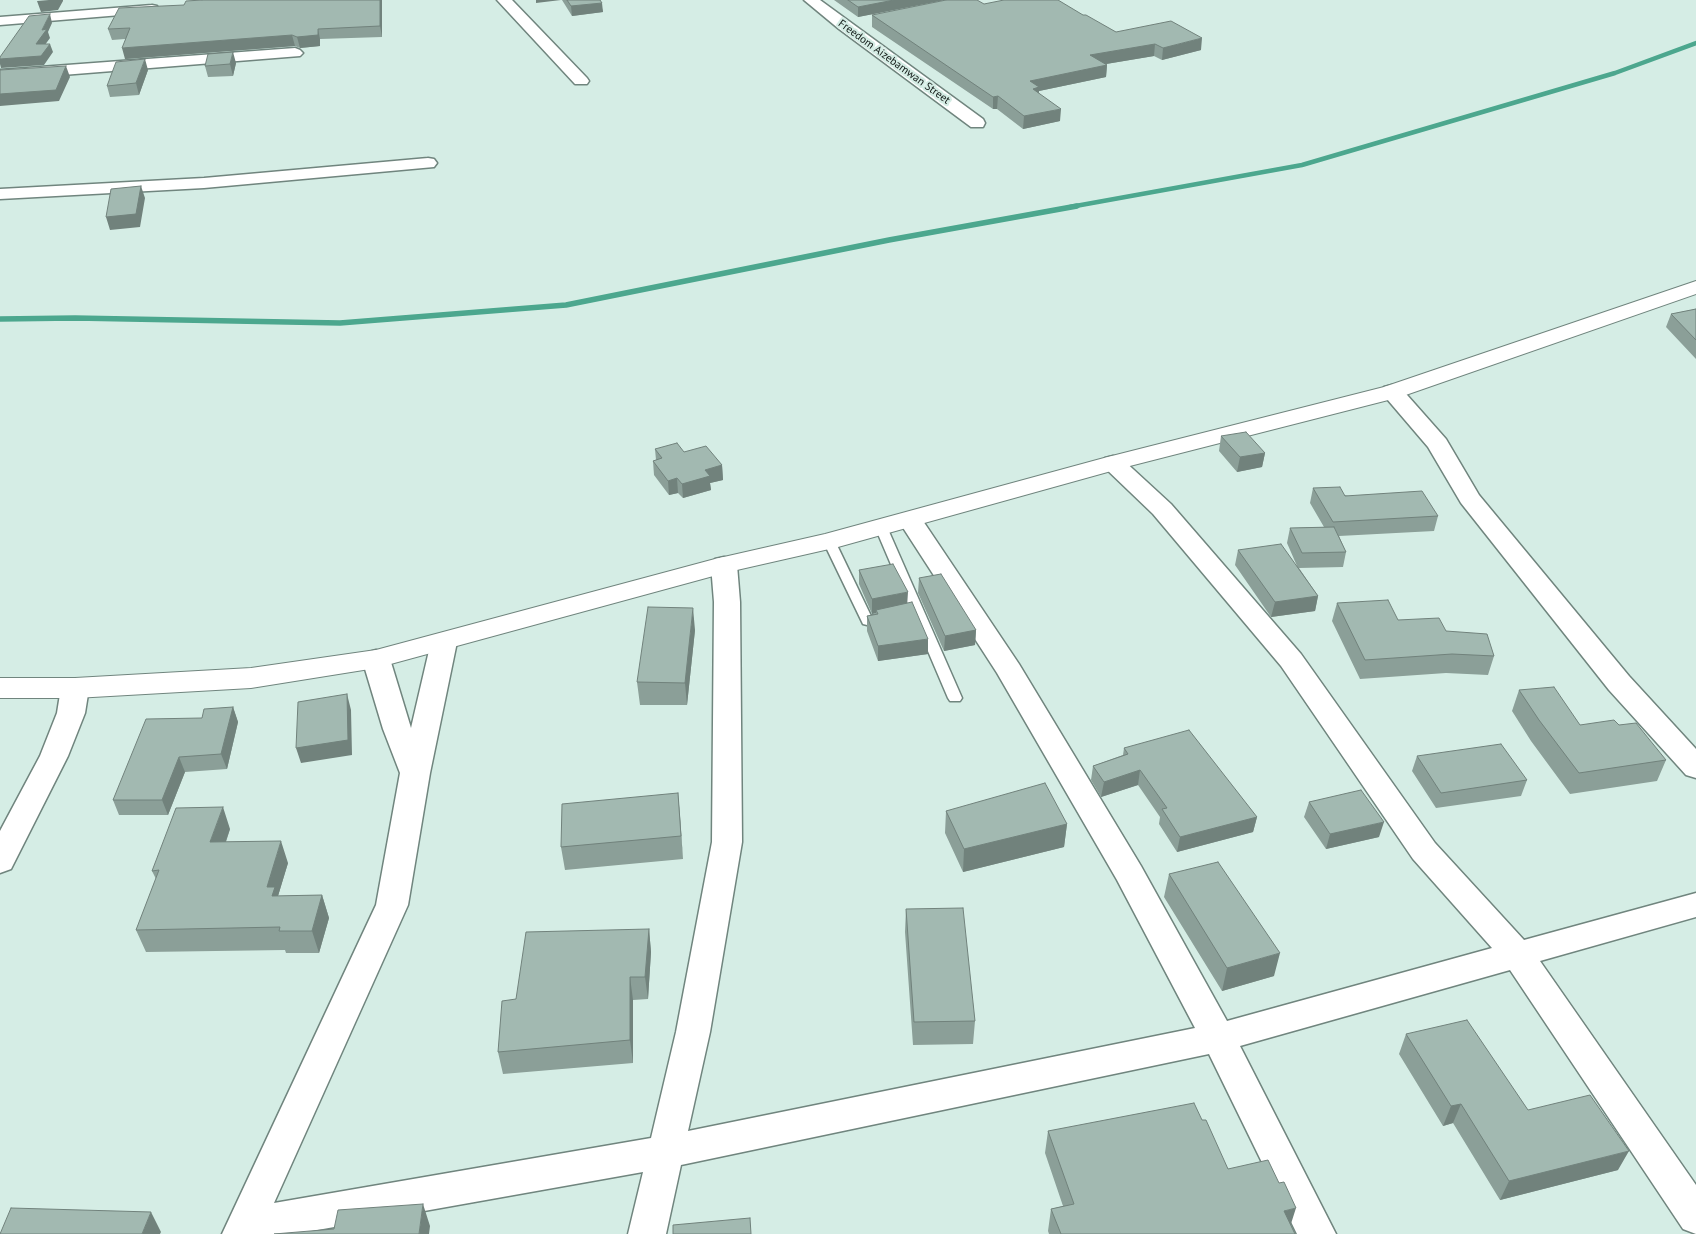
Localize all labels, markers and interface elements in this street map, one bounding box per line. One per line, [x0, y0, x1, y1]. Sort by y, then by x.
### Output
street label: Freedom Aizebamwan Street [836, 17, 952, 107]

